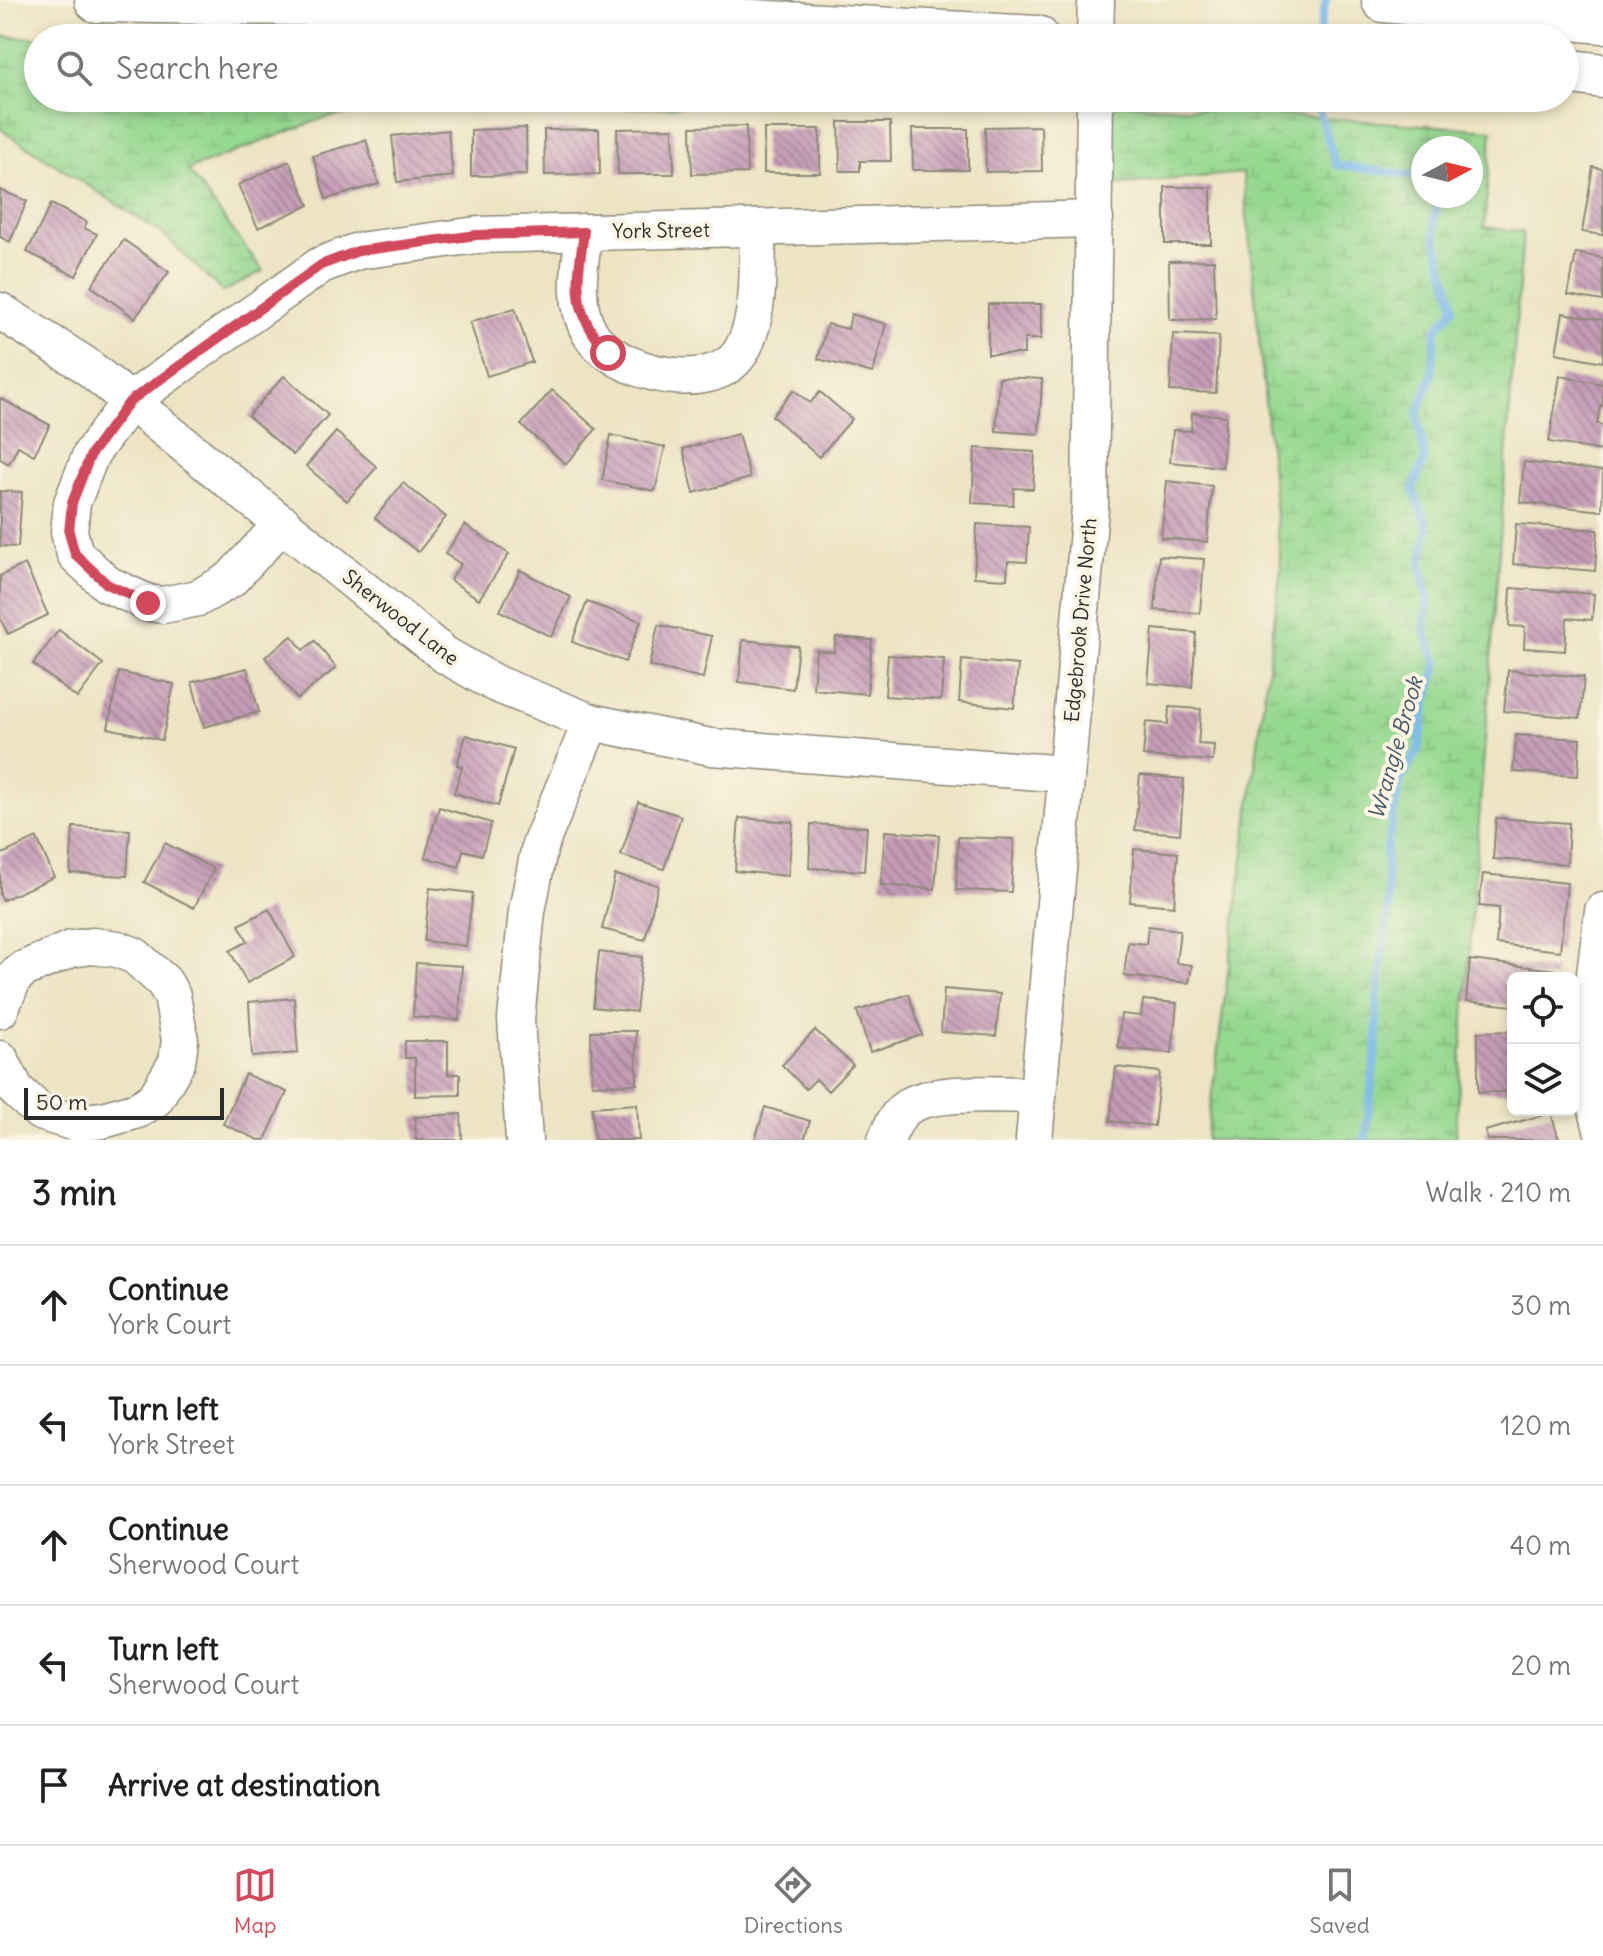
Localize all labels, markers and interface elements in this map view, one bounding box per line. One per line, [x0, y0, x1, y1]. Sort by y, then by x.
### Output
search box [24, 24, 1579, 112]
icon: search [52, 46, 96, 90]
text: Search here [116, 49, 279, 87]
north arrow [1411, 136, 1483, 208]
street label: York Street [612, 217, 710, 243]
route start [590, 335, 626, 371]
street label: Edgebrook Drive North [1059, 517, 1101, 723]
street label: Sherwood Lane [338, 564, 464, 670]
route end [130, 585, 166, 621]
water label: Wrangle Brook [1361, 672, 1429, 822]
map controls [1507, 972, 1579, 1116]
button: locate [1507, 972, 1579, 1044]
button: layers [1507, 1044, 1579, 1116]
scale bar [24, 1084, 224, 1120]
text: 50 m [36, 1088, 88, 1116]
text: 3 min [32, 1171, 117, 1214]
text: Walk · 210 m [1425, 1176, 1571, 1209]
text: Continue [108, 1270, 229, 1308]
icon: ahead [32, 1283, 76, 1327]
text: 30 m [1510, 1289, 1571, 1322]
text: York Court [108, 1308, 231, 1341]
text: Turn left [108, 1390, 219, 1428]
icon: left [32, 1403, 76, 1447]
text: 120 m [1500, 1409, 1571, 1442]
text: York Street [108, 1428, 235, 1461]
text: Continue [108, 1510, 229, 1548]
icon: ahead [32, 1523, 76, 1567]
text: 40 m [1510, 1529, 1571, 1562]
text: Sherwood Court [108, 1548, 299, 1581]
text: Turn left [108, 1630, 219, 1668]
icon: left [32, 1643, 76, 1687]
text: 20 m [1511, 1649, 1571, 1682]
text: Sherwood Court [108, 1668, 299, 1701]
icon: arrive [32, 1763, 76, 1807]
text: Arrive at destination [108, 1766, 380, 1804]
tab: Map [233, 1863, 277, 1939]
tab: Directions [744, 1863, 843, 1939]
tab: Saved [1309, 1863, 1370, 1939]

